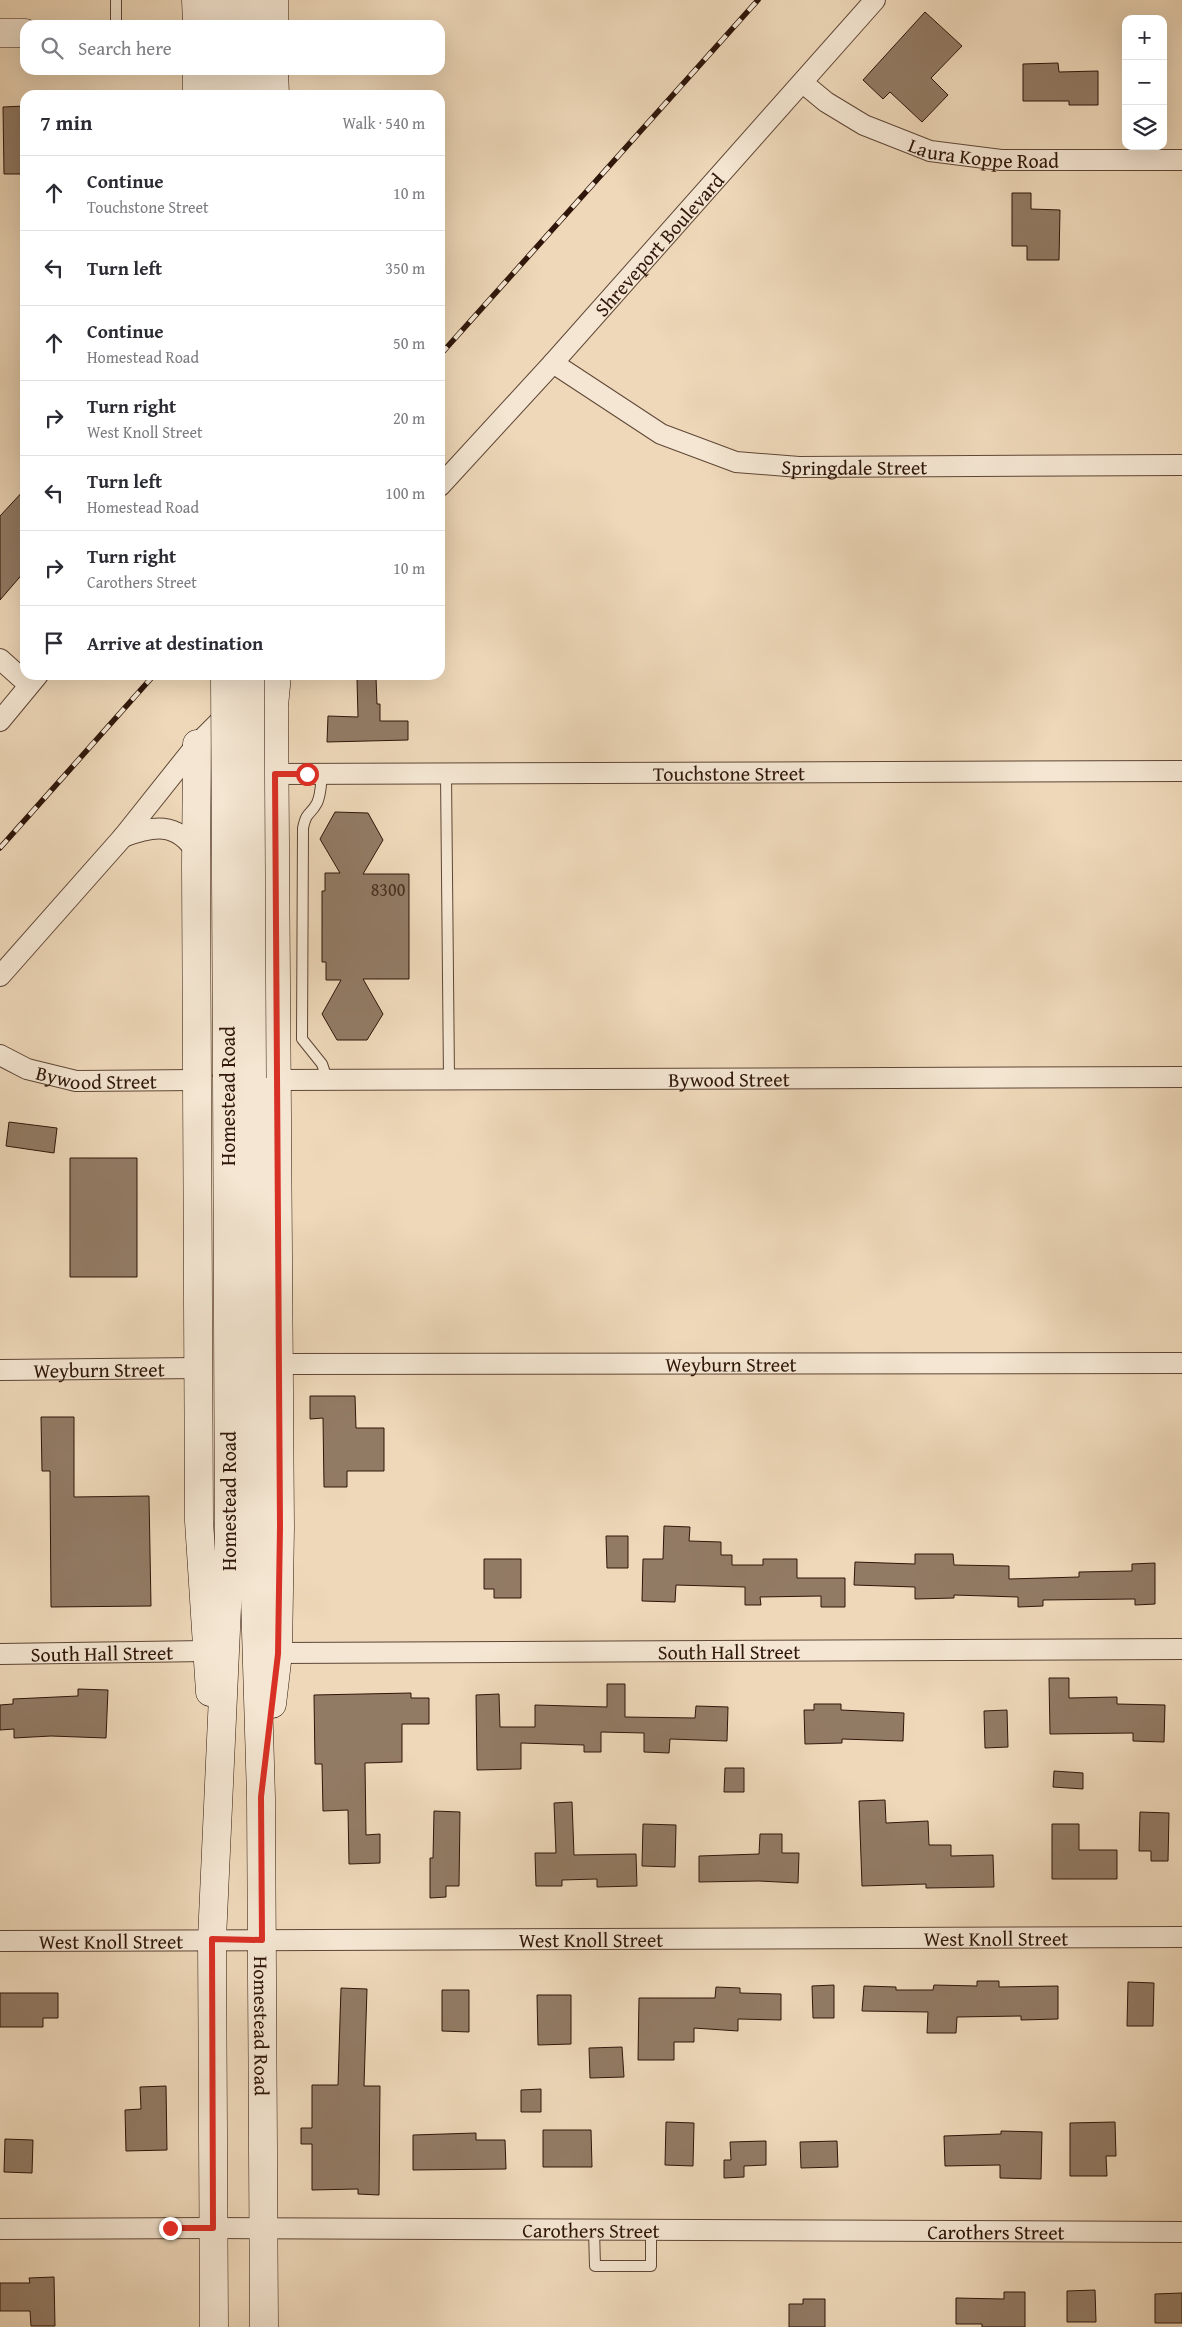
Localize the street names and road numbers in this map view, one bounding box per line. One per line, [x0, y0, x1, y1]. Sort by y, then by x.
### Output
street label: Laura Koppe Road [904, 130, 1059, 175]
street label: Shreveport Boulevard [587, 166, 730, 322]
street label: Springdale Street [780, 451, 927, 482]
street label: Touchstone Street [653, 758, 805, 787]
street label: Homestead Road [213, 1026, 242, 1166]
street label: Bywood Street [33, 1057, 157, 1096]
street label: Bywood Street [668, 1064, 790, 1093]
street label: Weyburn Street [665, 1349, 797, 1378]
street label: Weyburn Street [33, 1354, 165, 1384]
street label: Homestead Road [214, 1431, 243, 1571]
street label: South Hall Street [658, 1636, 800, 1666]
street label: South Hall Street [31, 1637, 173, 1668]
street label: West Knoll Street [924, 1923, 1068, 1952]
street label: West Knoll Street [519, 1924, 663, 1954]
street label: West Knoll Street [39, 1926, 183, 1955]
street label: Homestead Road [247, 1956, 277, 2096]
street label: Carothers Street [522, 2215, 660, 2244]
street label: Carothers Street [927, 2216, 1065, 2246]

